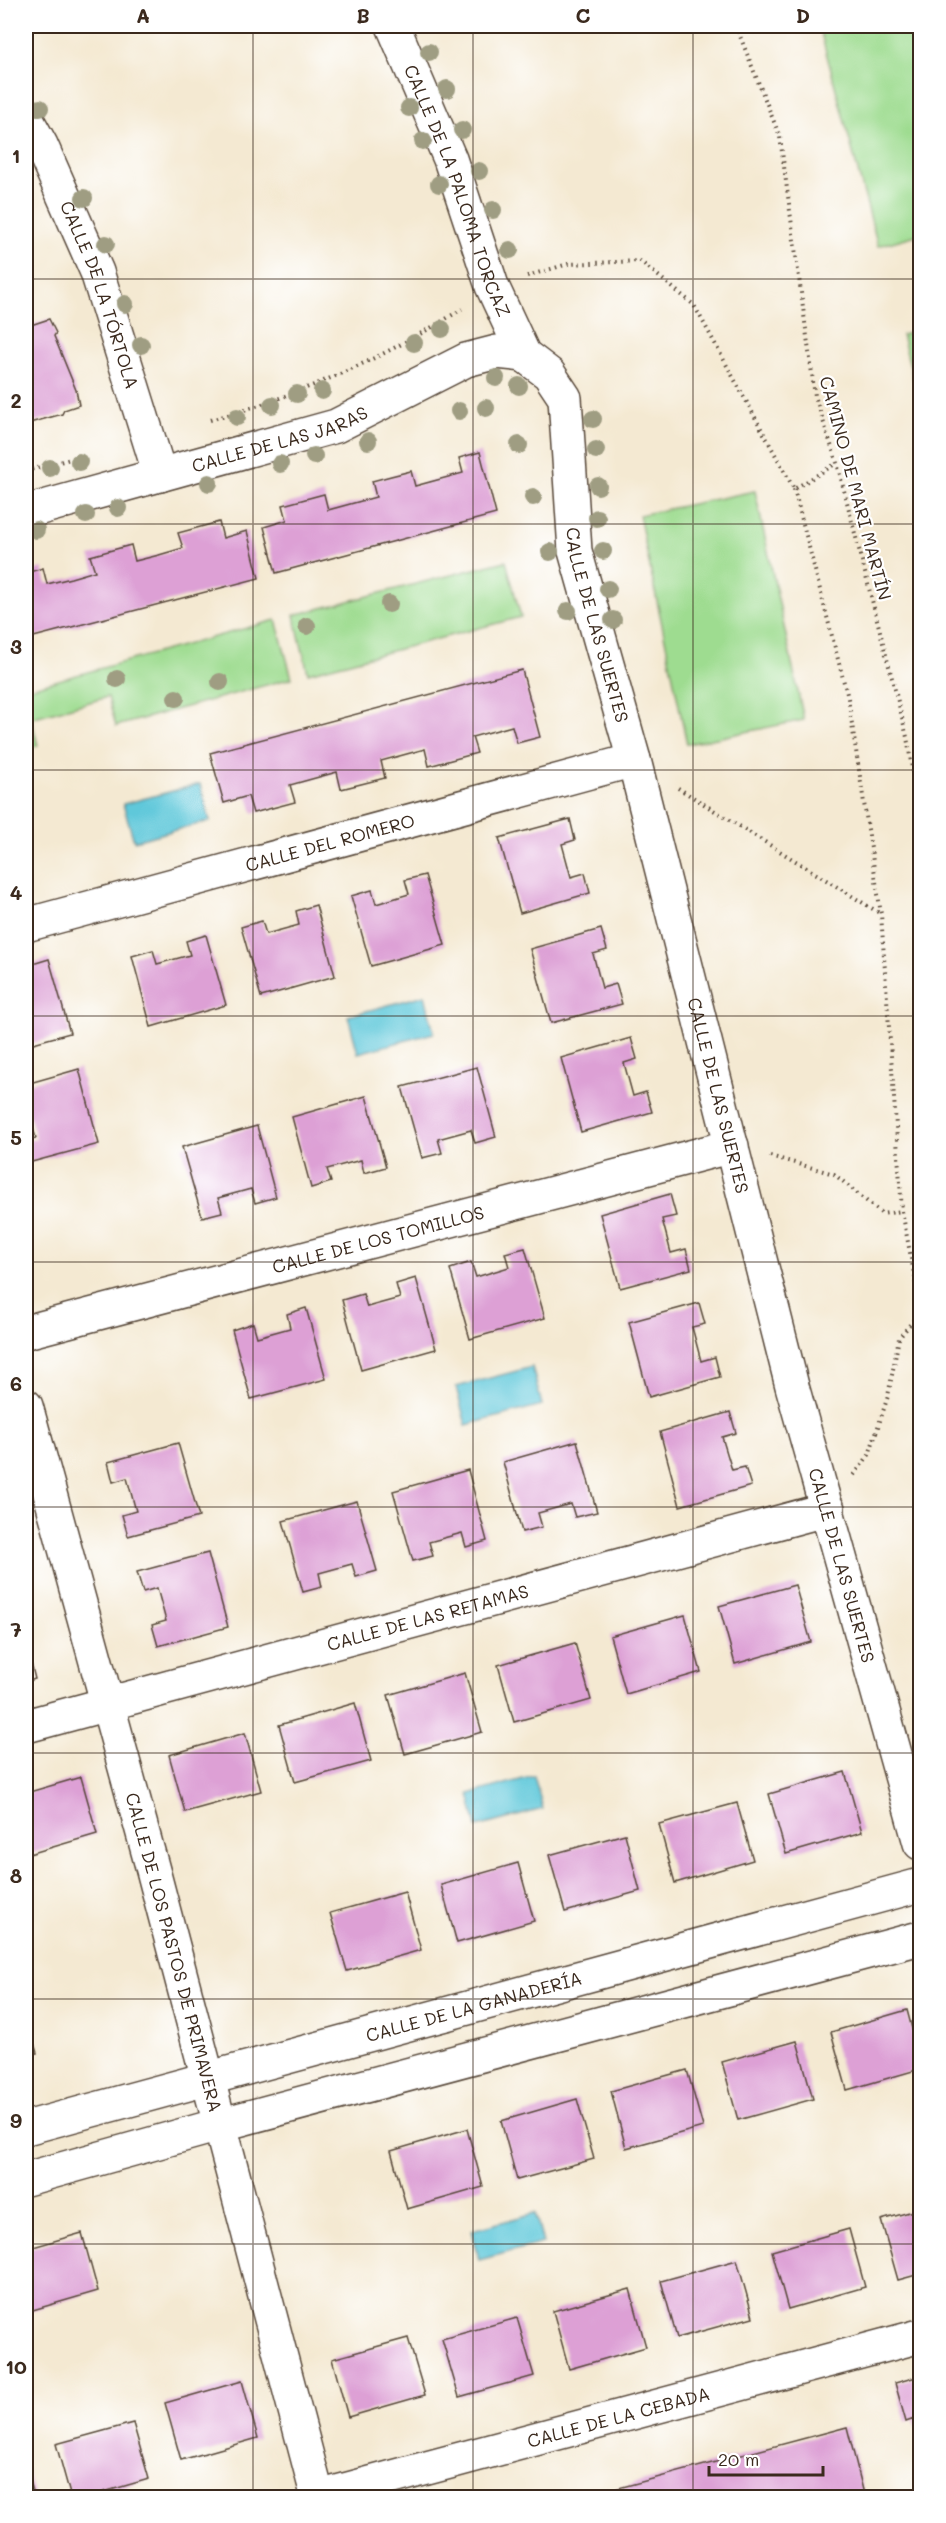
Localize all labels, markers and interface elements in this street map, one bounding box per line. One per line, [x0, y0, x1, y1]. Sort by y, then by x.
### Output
text: A [136, 2, 150, 28]
text: B [356, 2, 370, 28]
text: C [576, 2, 591, 28]
text: D [796, 2, 810, 28]
street label: CALLE DE LA PALOMA TORCAZ [399, 61, 517, 321]
text: 1 [12, 142, 20, 168]
street label: CALLE DE LA TÓRTOLA [55, 197, 145, 392]
street label: CAMINO DE MARI MARTÍN [815, 373, 897, 603]
text: 2 [10, 387, 22, 413]
street label: CALLE DE LAS JARAS [189, 400, 372, 477]
street label: CALLE DE LAS SUERTES [561, 527, 635, 725]
text: 3 [10, 633, 22, 659]
street label: CALLE DEL ROMERO [243, 808, 417, 877]
text: 4 [10, 879, 23, 905]
street label: CALLE DE LAS SUERTES [682, 995, 755, 1196]
text: 5 [10, 1124, 22, 1150]
street label: CALLE DE LOS TOMILLOS [269, 1200, 487, 1279]
text: 6 [10, 1370, 22, 1396]
street label: CALLE DE LAS SUERTES [804, 1465, 881, 1665]
street label: CALLE DE LAS RETAMAS [324, 1579, 531, 1656]
text: 7 [10, 1616, 22, 1642]
street label: CALLE DE LOS PASTOS DE PRIMAVERA [120, 1790, 228, 2115]
text: 8 [10, 1862, 22, 1888]
street label: CALLE DE LA GANADERÍA [363, 1966, 584, 2047]
text: 9 [10, 2107, 22, 2133]
text: 10 [5, 2353, 27, 2379]
street label: CALLE DE LA CEBADA [524, 2381, 712, 2453]
scale bar [709, 2439, 823, 2477]
text: 20 m [718, 2447, 759, 2471]

